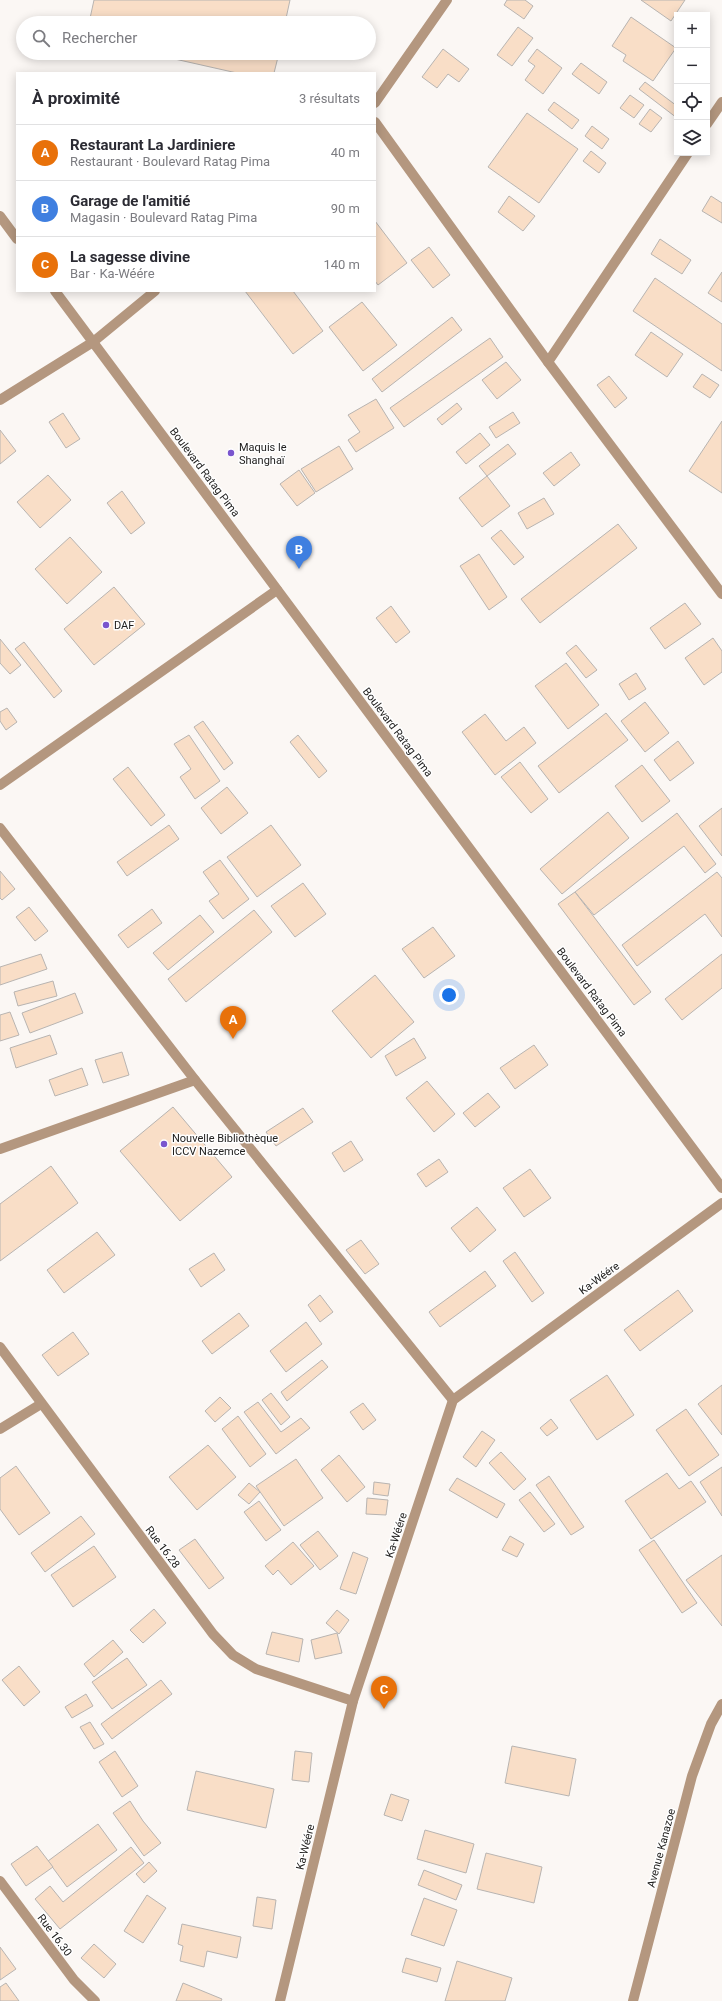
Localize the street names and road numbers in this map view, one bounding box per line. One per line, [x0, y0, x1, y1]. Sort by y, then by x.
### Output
street label: Boulevard Ratag Pima [167, 425, 242, 519]
street label: Boulevard Ratag Pima [360, 685, 435, 779]
street label: Boulevard Ratag Pima [554, 945, 629, 1039]
street label: Ka-Wéére [577, 1259, 622, 1297]
street label: Ka-Wéére [383, 1511, 410, 1559]
street label: Rue 16.28 [143, 1524, 183, 1571]
street label: Avenue Kanazoe [645, 1807, 678, 1889]
street label: Ka-Wéére [294, 1823, 317, 1871]
street label: Rue 16.30 [35, 1912, 75, 1959]

